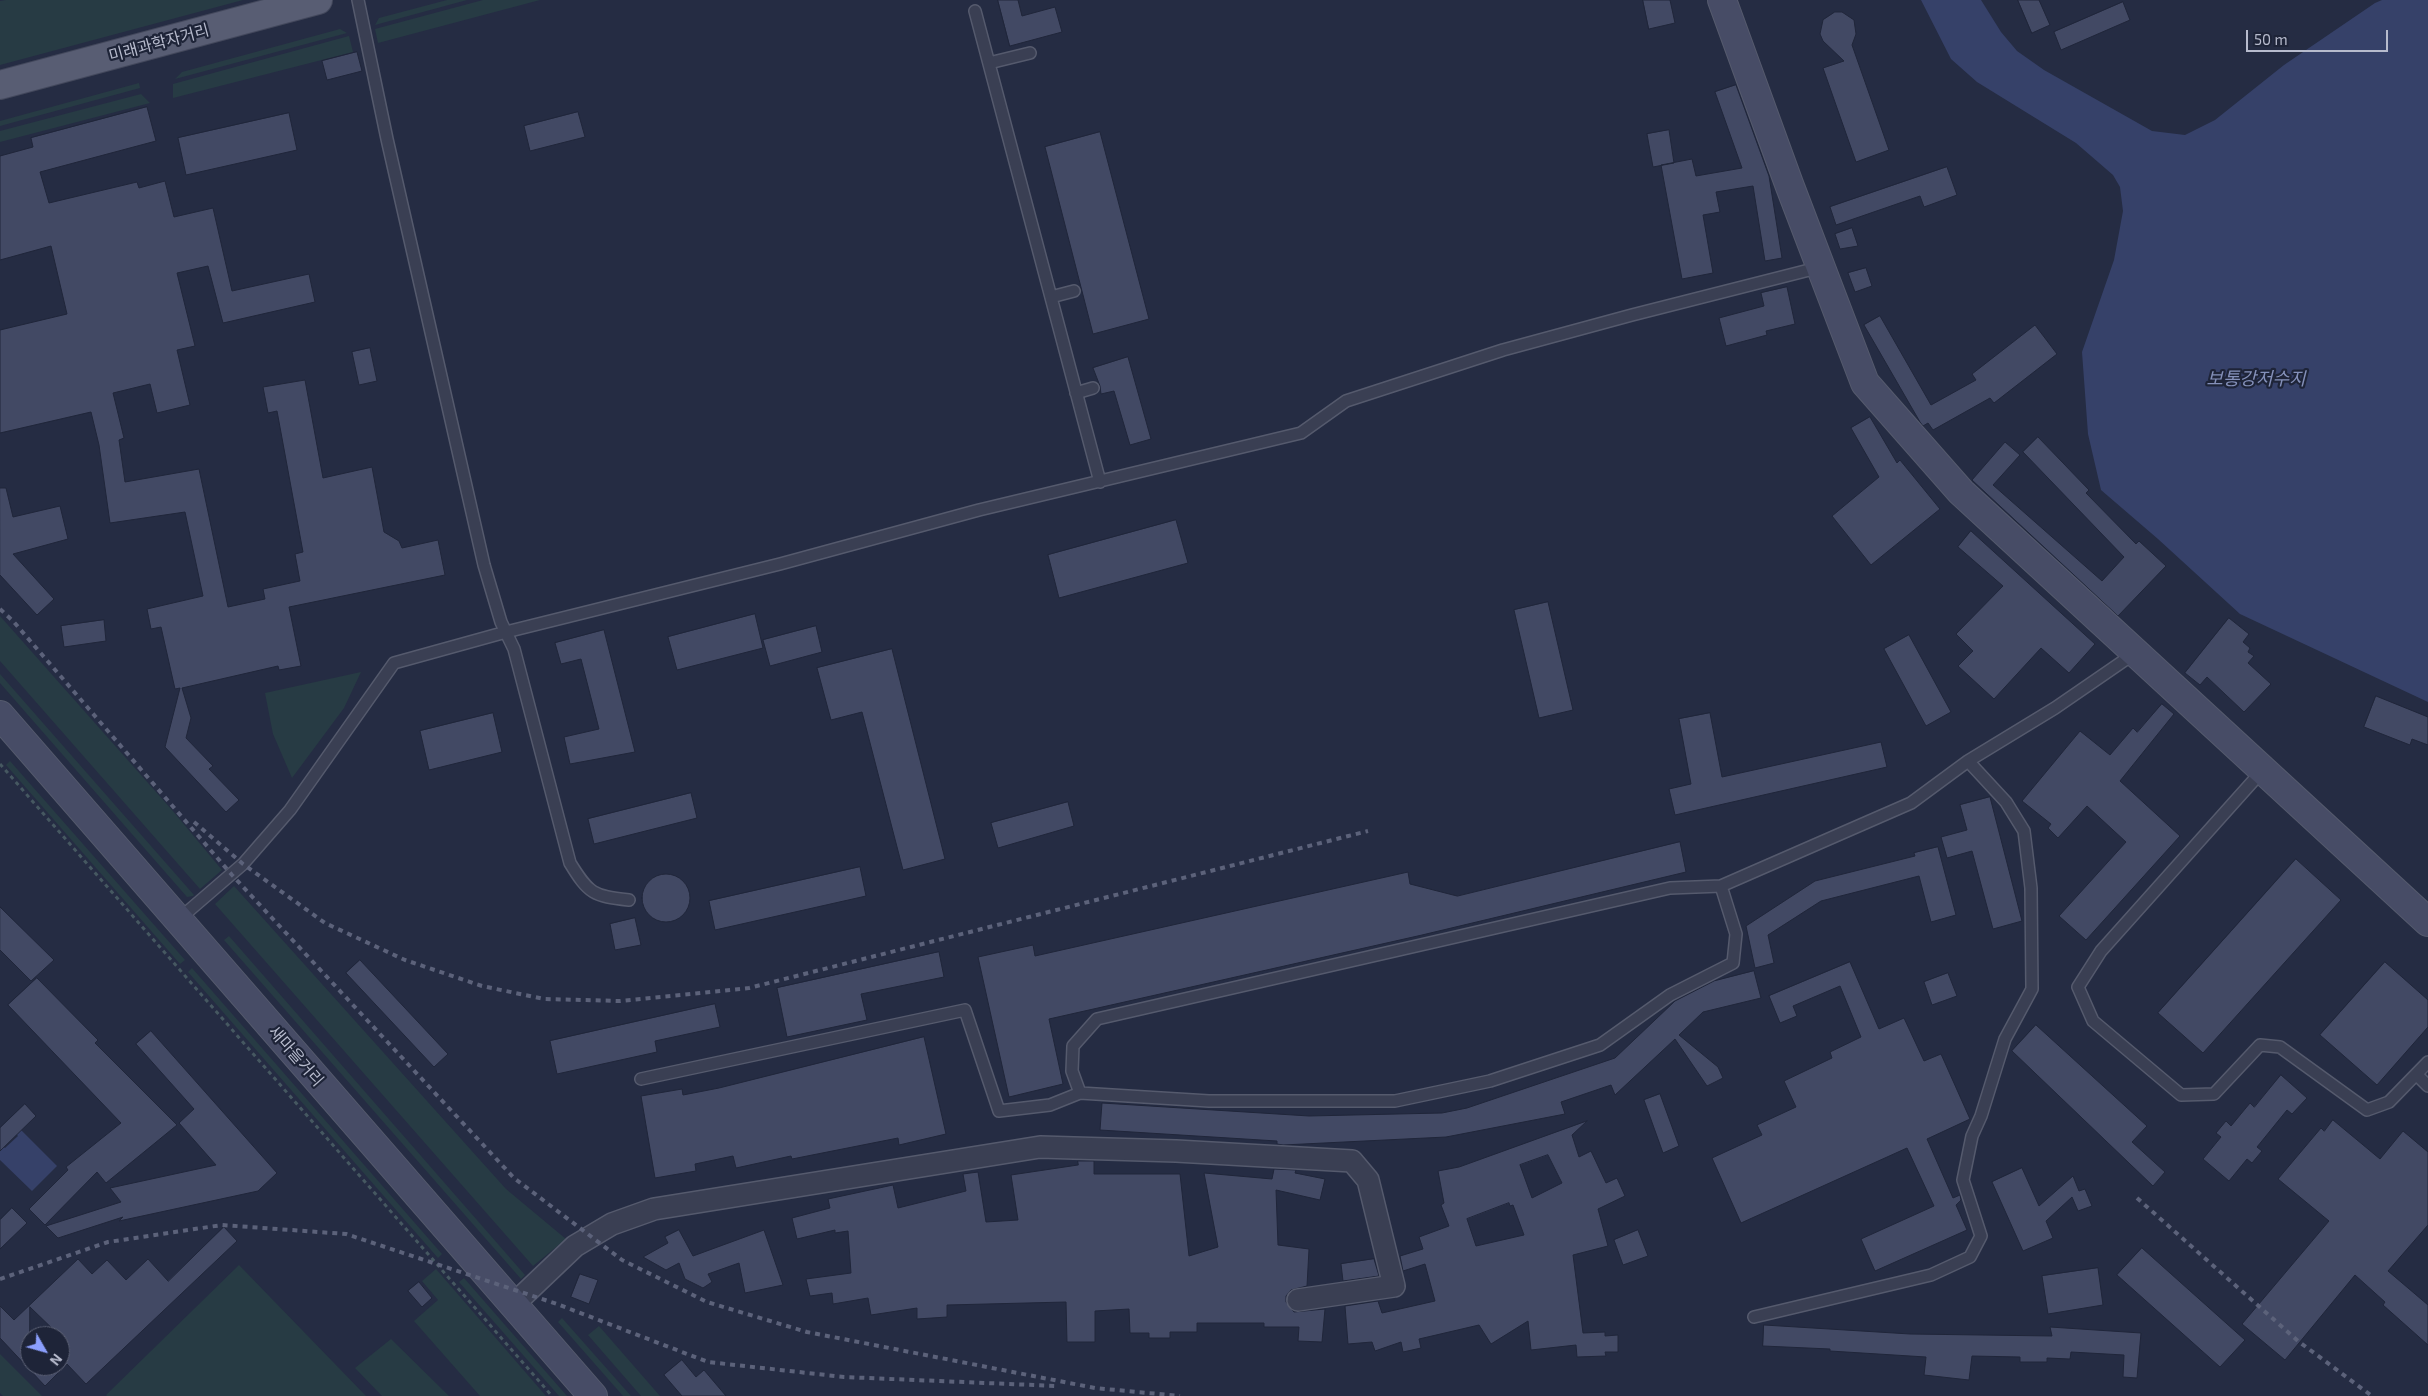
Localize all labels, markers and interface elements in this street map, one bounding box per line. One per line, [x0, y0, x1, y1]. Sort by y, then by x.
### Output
street label: 미래과학자거리 [107, 20, 211, 66]
scale bar [2248, 20, 2390, 52]
text: 50 m [2254, 30, 2288, 48]
water label: 보통강저수지 [2206, 368, 2306, 390]
street label: 새마을거리 [265, 1022, 327, 1090]
north arrow [20, 1326, 70, 1376]
text: N [47, 1351, 66, 1369]

